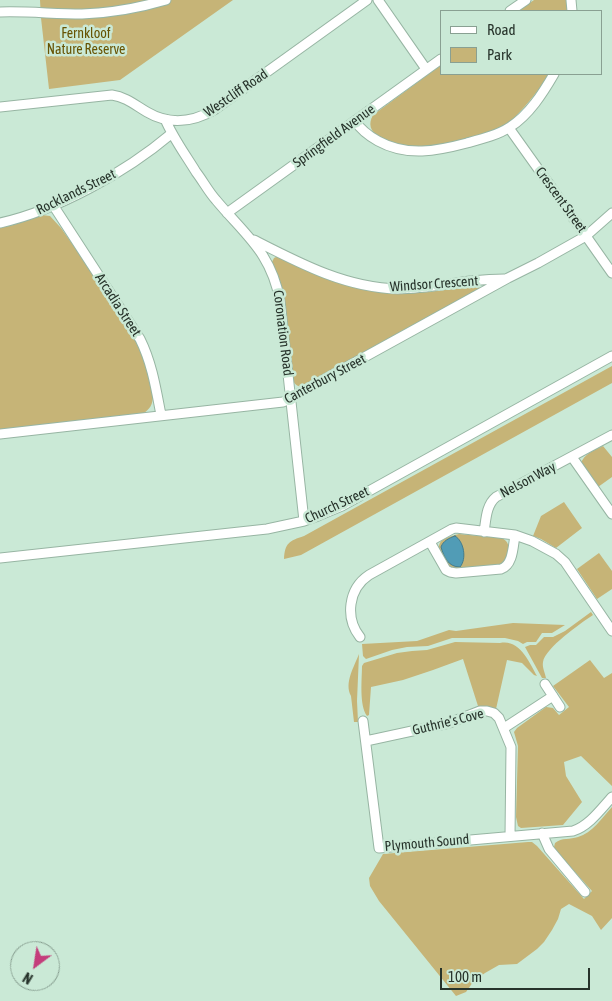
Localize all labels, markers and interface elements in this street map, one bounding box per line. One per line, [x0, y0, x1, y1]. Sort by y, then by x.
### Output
legend [440, 10, 602, 75]
text: Road [487, 21, 516, 38]
park label: Fernkloof Nature Reserve [47, 26, 125, 58]
text: Park [487, 46, 512, 63]
street label: Westcliff Road [201, 66, 271, 120]
street label: Springfield Avenue [290, 101, 378, 171]
street label: Crescent Street [532, 164, 590, 236]
street label: Rocklands Street [34, 166, 118, 218]
street label: Arcadia Street [91, 270, 145, 340]
street label: Windsor Crescent [389, 273, 479, 295]
street label: Coronation Road [269, 289, 297, 377]
street label: Canterbury Street [281, 350, 369, 408]
street label: Nelson Way [497, 458, 559, 502]
street label: Church Street [302, 483, 372, 527]
street label: Guthrie’s Cove [411, 705, 485, 739]
street label: Plymouth Sound [384, 831, 470, 855]
north arrow [10, 941, 60, 991]
scale bar [442, 958, 592, 990]
text: 100 m [448, 968, 482, 985]
text: N [20, 969, 35, 987]

